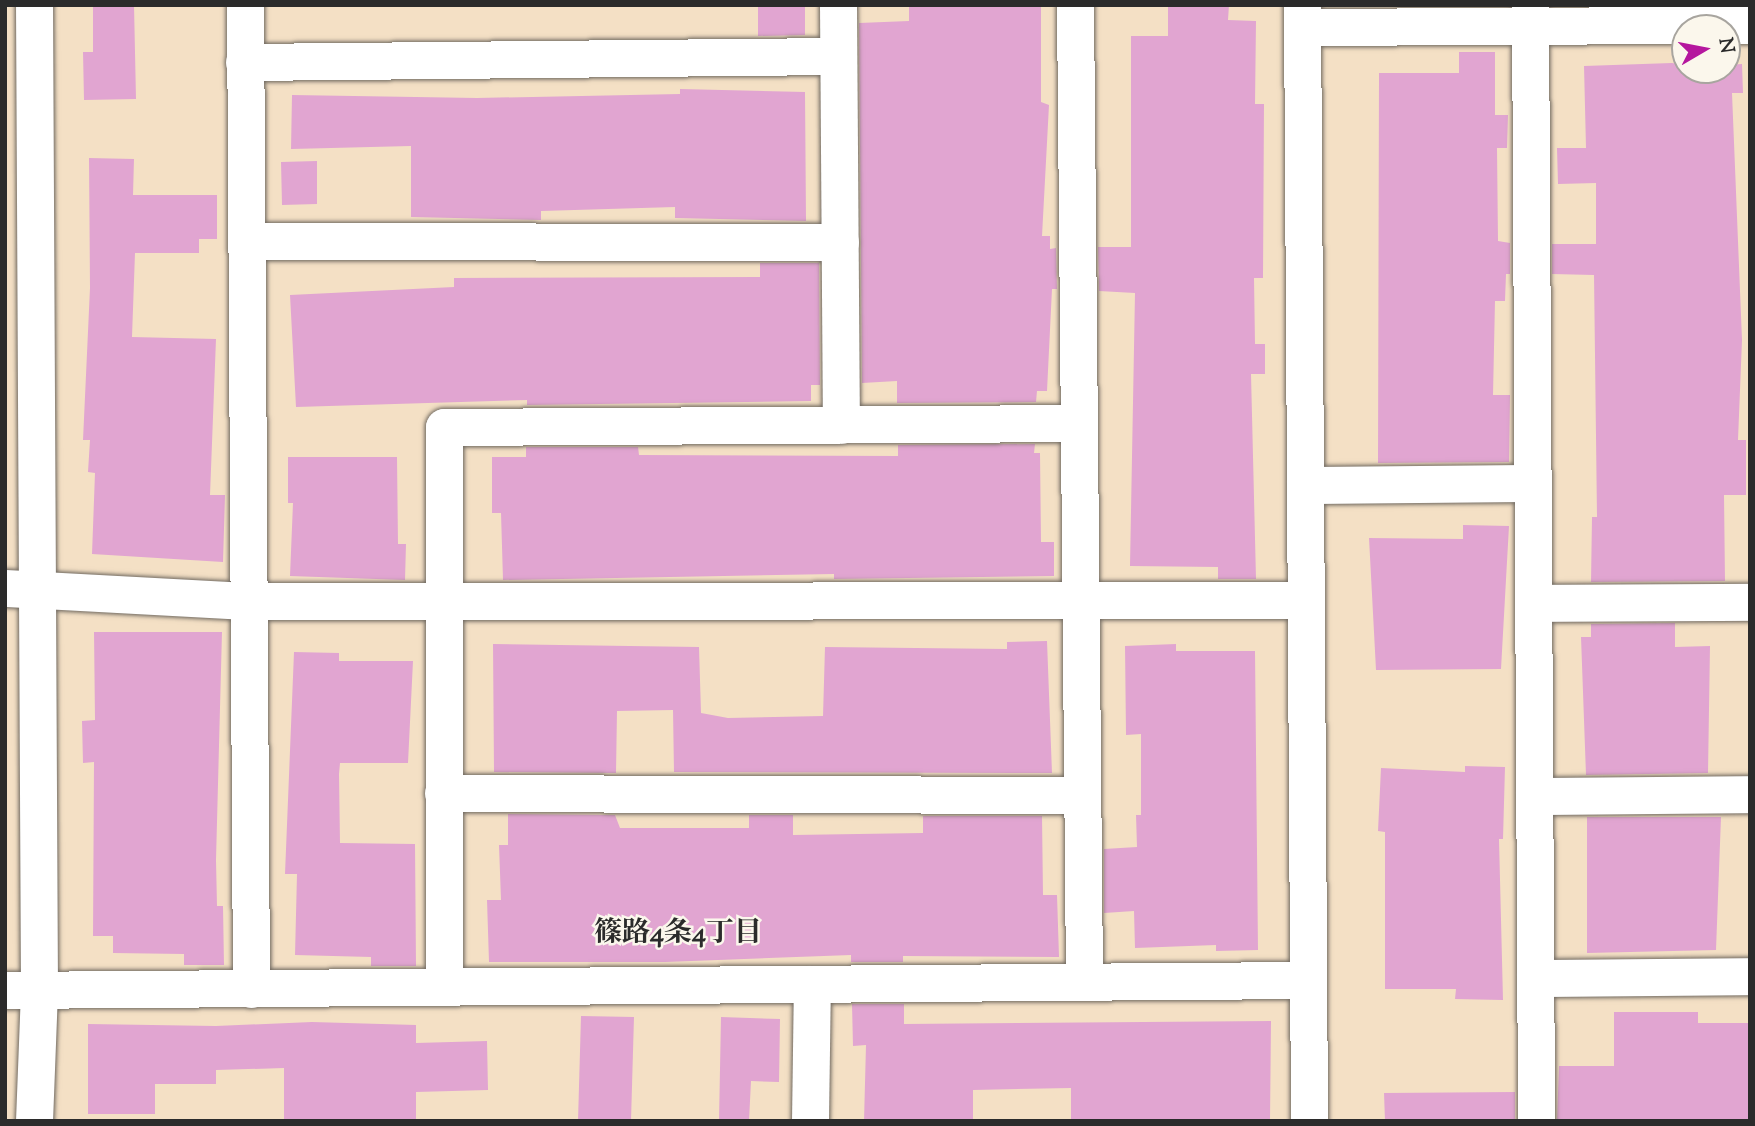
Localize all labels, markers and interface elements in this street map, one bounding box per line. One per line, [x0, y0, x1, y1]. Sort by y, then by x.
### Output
north arrow [1671, 14, 1741, 84]
text: N [1711, 36, 1740, 55]
district label: 篠路4条4丁目 [594, 917, 762, 951]

